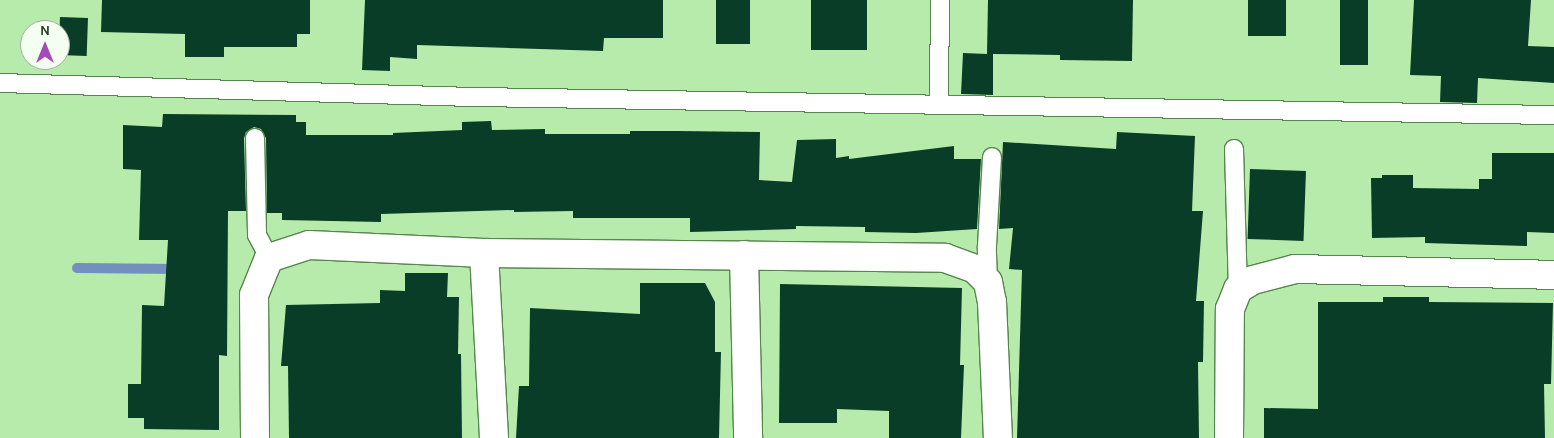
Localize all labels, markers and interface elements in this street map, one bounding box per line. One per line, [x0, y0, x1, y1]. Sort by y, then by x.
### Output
north arrow [20, 20, 70, 70]
text: N [40, 22, 50, 39]

